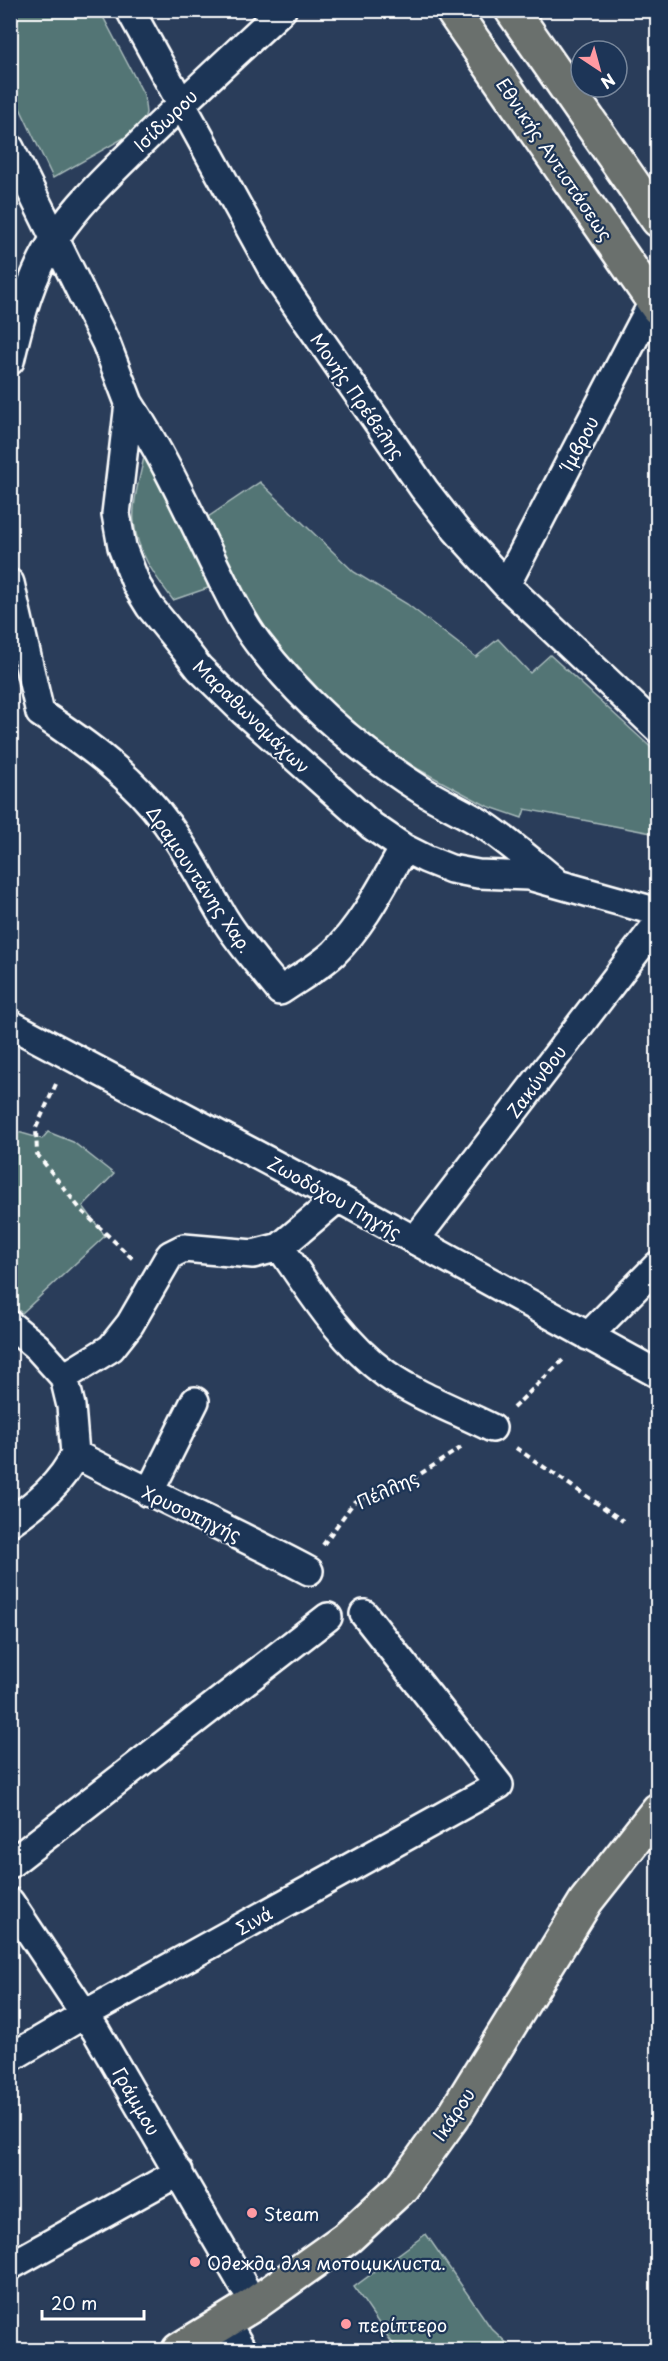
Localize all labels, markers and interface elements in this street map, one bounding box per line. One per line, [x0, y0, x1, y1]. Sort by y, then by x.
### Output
north arrow [569, 39, 629, 99]
text: N [596, 69, 621, 95]
street label: Εθνικής Αντιστάσεως [490, 72, 620, 246]
street label: Ισίδωρου [127, 82, 203, 158]
street label: Μονής Πρέβελης [304, 327, 412, 465]
street label: Ίμβρου [552, 411, 605, 477]
street label: Μαραθωνομάχων [187, 653, 317, 779]
street label: Δραμουντάνης Χαρ. [141, 800, 259, 958]
street label: Ζακύνθου [500, 1039, 572, 1123]
street label: Ζωοδόχου Πηγής [263, 1149, 407, 1245]
street label: Πέλλης [352, 1463, 422, 1515]
street label: Χρυσοπηγής [138, 1478, 246, 1548]
street label: Σινά [231, 1899, 277, 1941]
street label: Γράμμου [107, 2062, 167, 2140]
street label: Ικάρου [425, 2082, 481, 2146]
place label: Steam [264, 2200, 320, 2227]
marker: Steam [245, 2206, 259, 2220]
place label: Одежда для мотоциклиста. [207, 2249, 446, 2276]
marker: Одежда для мотоциклиста. [188, 2255, 202, 2269]
scale bar [42, 2283, 144, 2321]
text: 20 m [51, 2289, 97, 2316]
place label: περίπτερο [358, 2311, 447, 2338]
marker: περίπτερο [339, 2317, 353, 2331]

